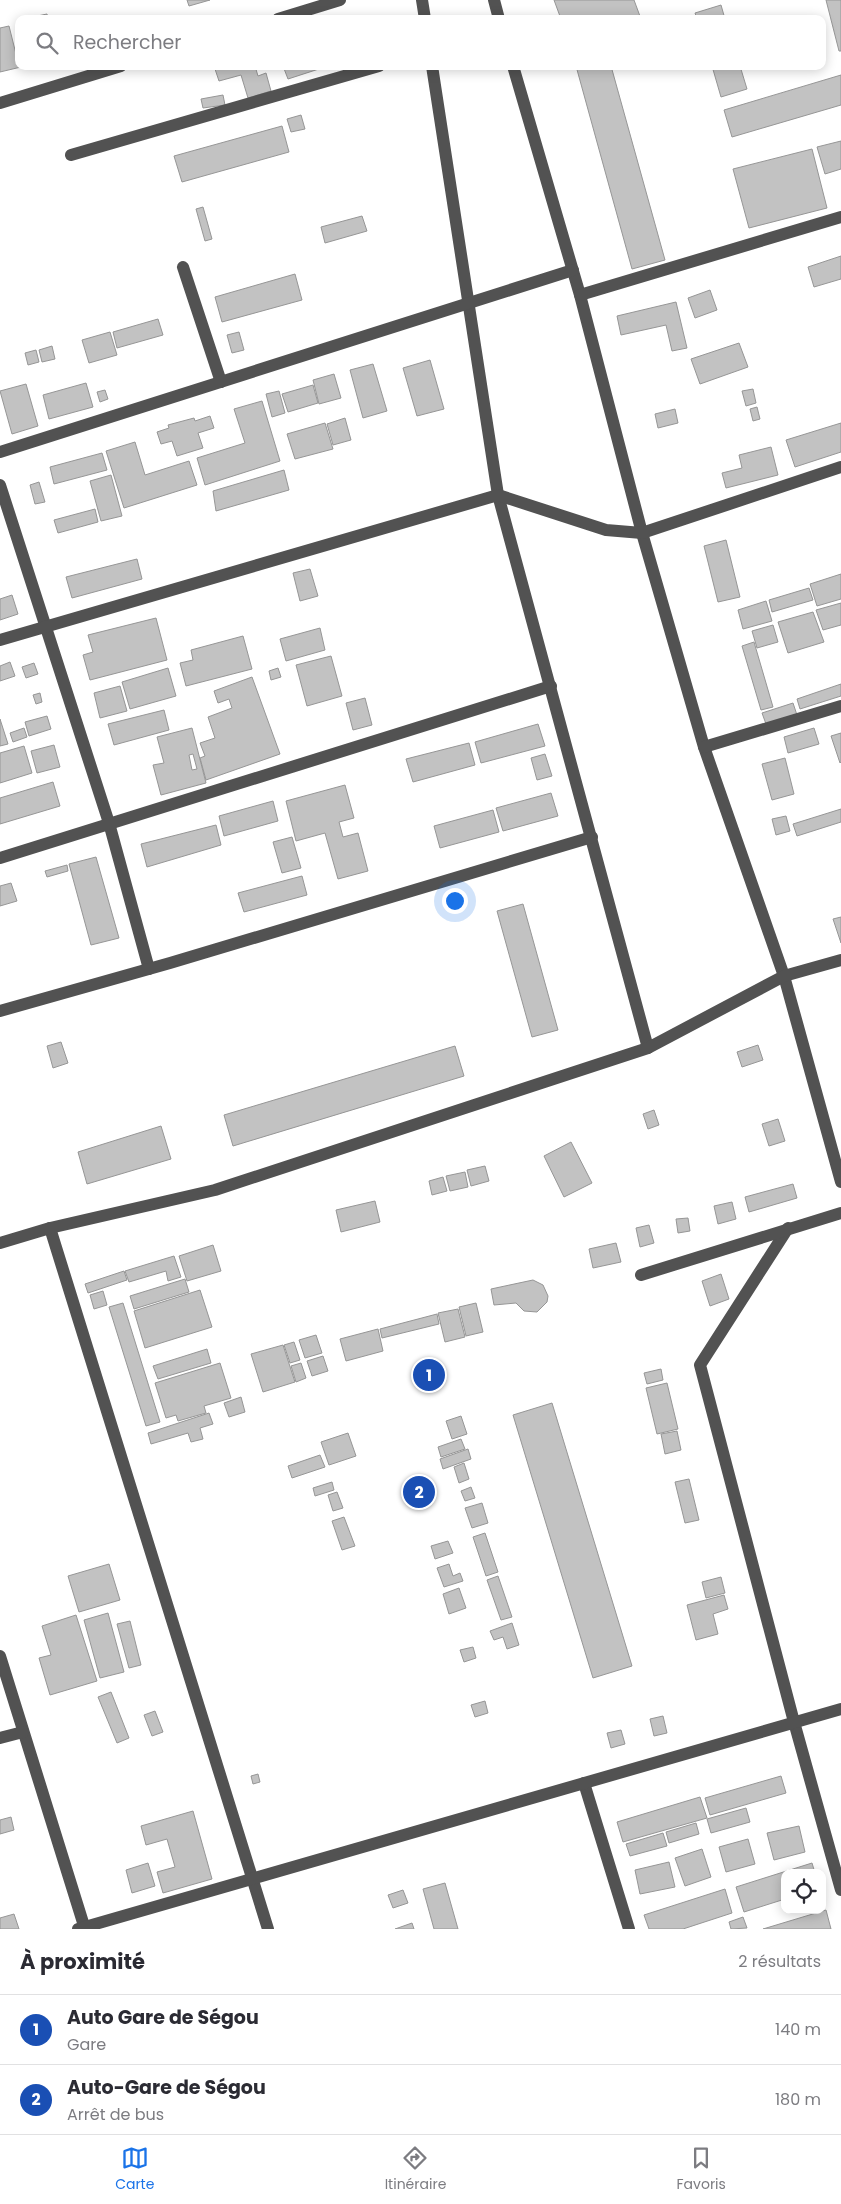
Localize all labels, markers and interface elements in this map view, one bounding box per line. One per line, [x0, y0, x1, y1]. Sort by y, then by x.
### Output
search box [15, 15, 826, 70]
icon: search [33, 29, 61, 57]
text: Rechercher [73, 29, 181, 56]
your location [442, 888, 468, 914]
pin: 1 [413, 1356, 445, 1394]
pin: 2 [403, 1473, 435, 1511]
map controls [781, 1869, 826, 1914]
button: locate [781, 1869, 826, 1914]
text: À proximité [20, 1947, 145, 1976]
text: 2 résultats [738, 1950, 821, 1973]
text: Auto Gare de Ségou [67, 2004, 259, 2031]
text: 1 [33, 2018, 39, 2041]
text: 140 m [775, 2018, 821, 2041]
text: Gare [67, 2033, 106, 2056]
text: Auto-Gare de Ségou [67, 2074, 266, 2101]
text: 2 [31, 2088, 41, 2111]
text: 180 m [775, 2088, 821, 2111]
text: Arrêt de bus [67, 2103, 164, 2126]
tab: Carte [115, 2144, 154, 2195]
tab: Itinéraire [385, 2144, 446, 2195]
tab: Favoris [677, 2144, 726, 2195]

